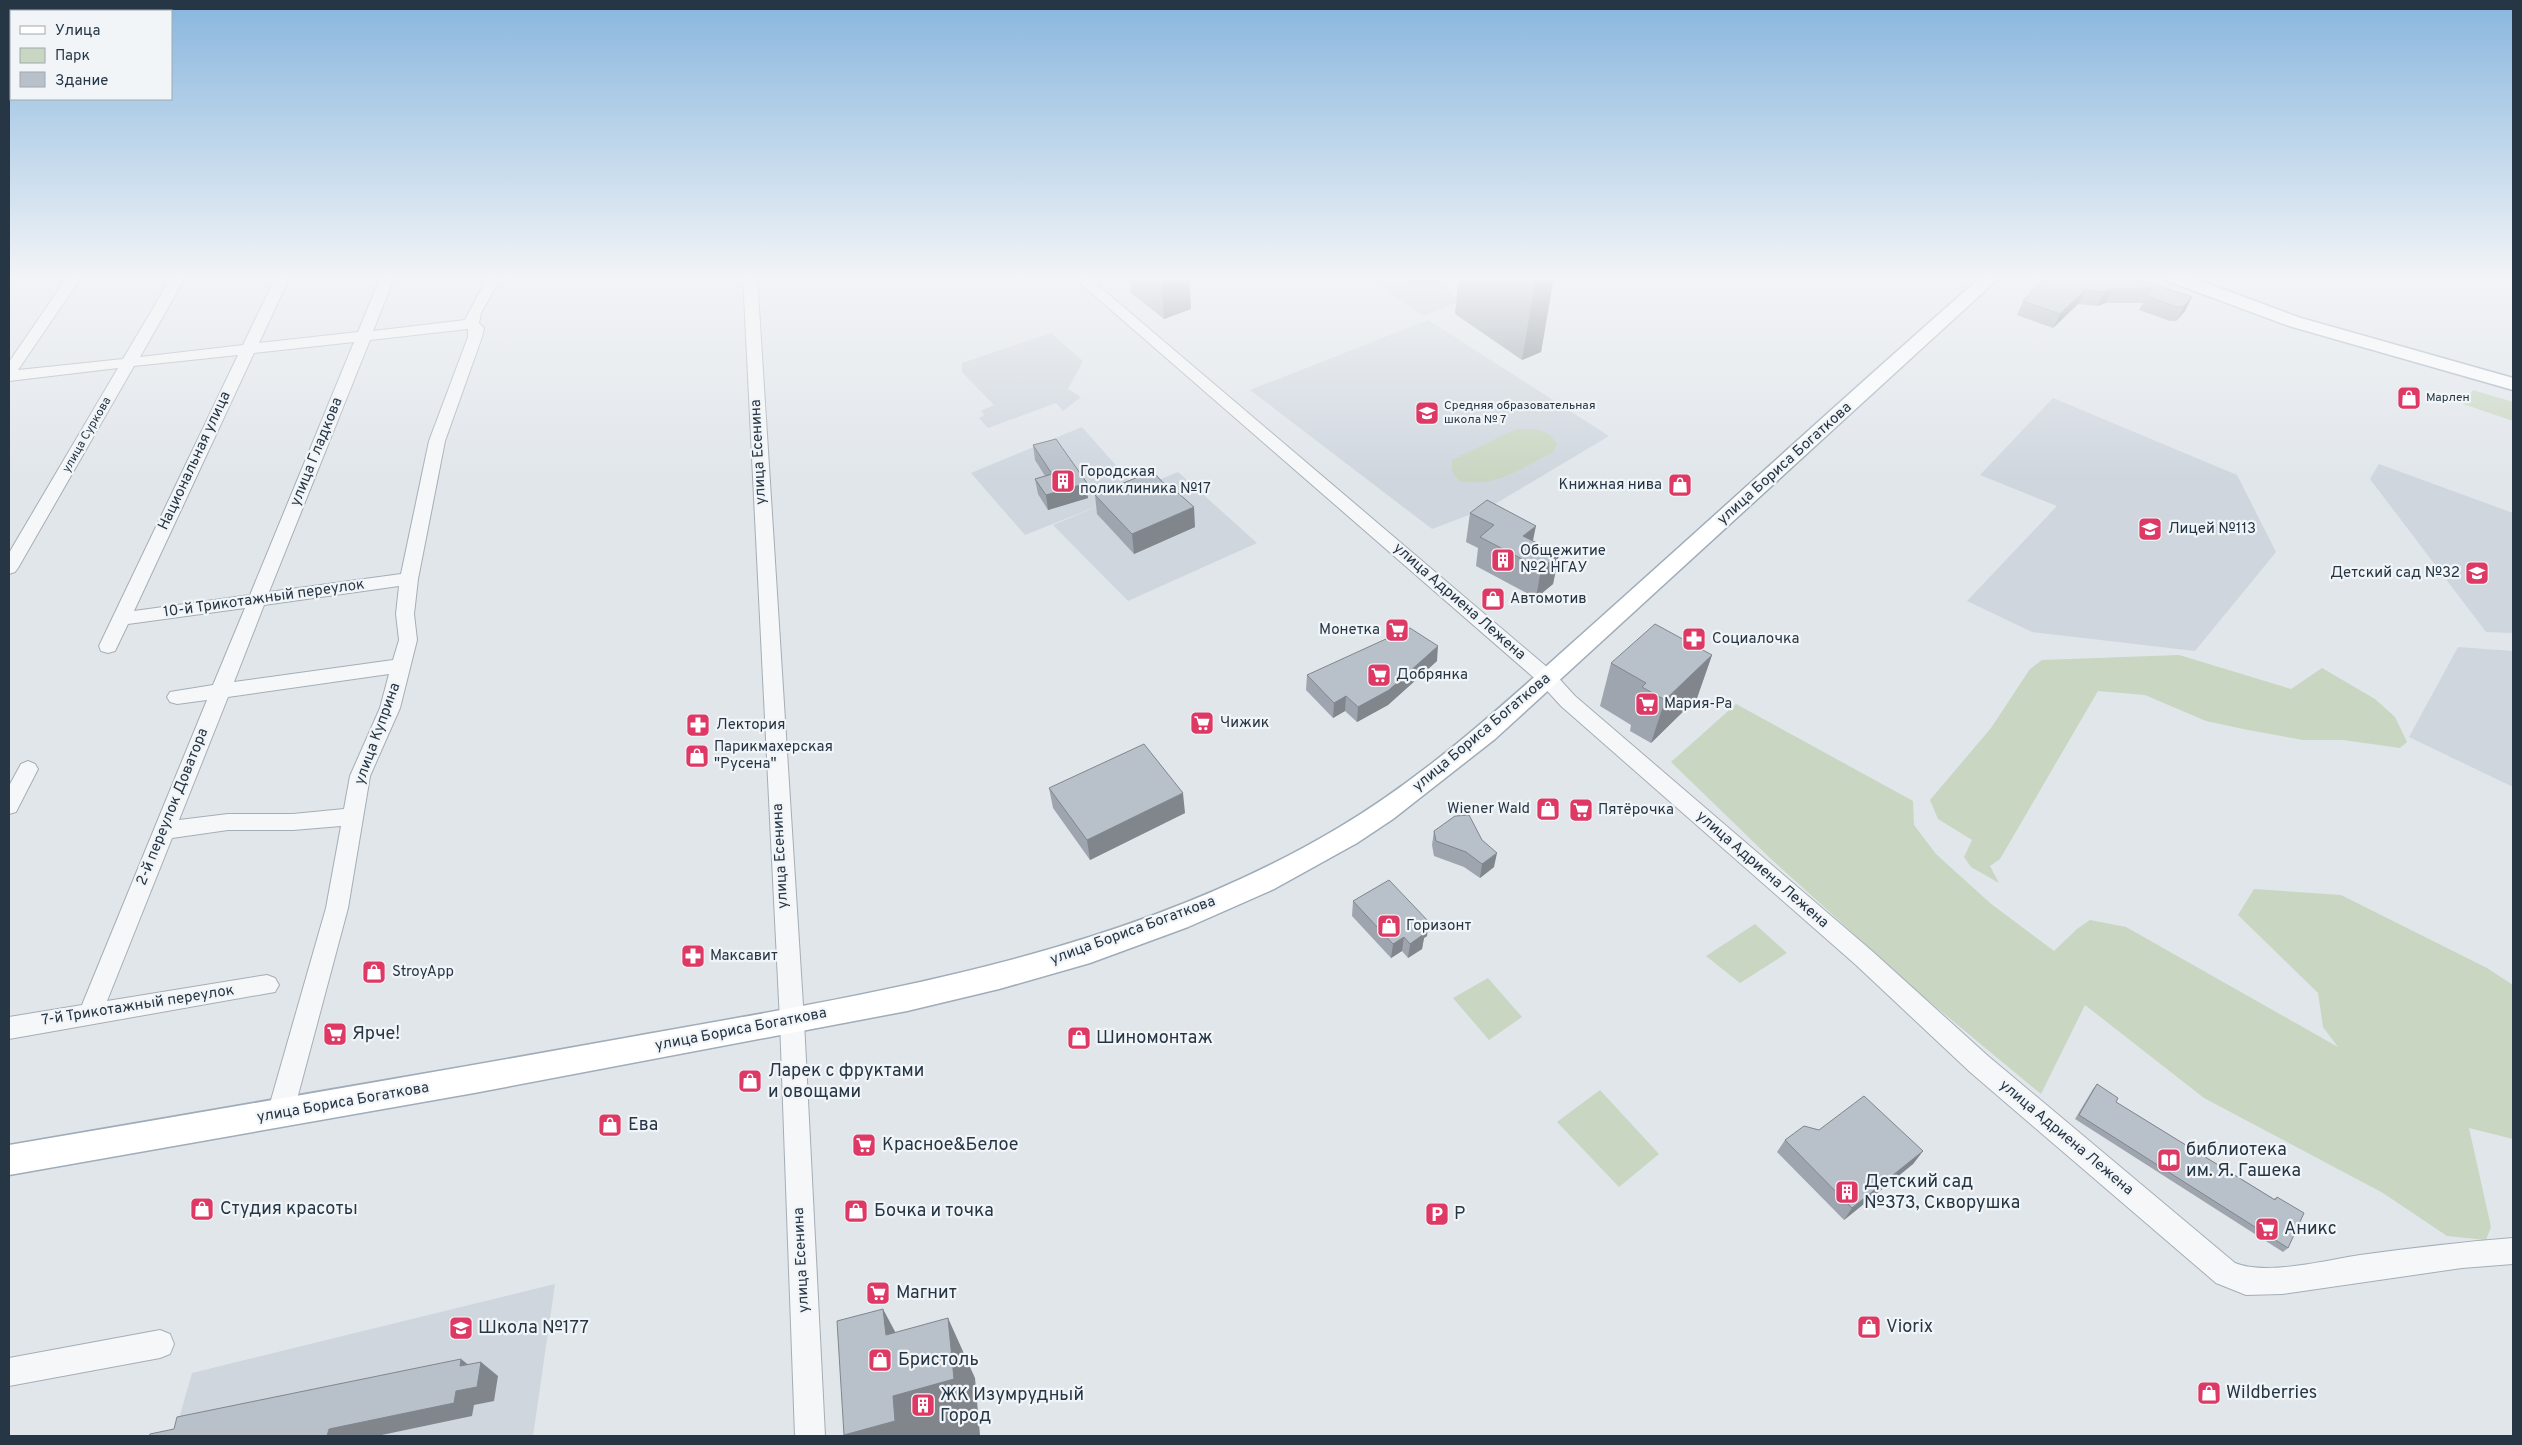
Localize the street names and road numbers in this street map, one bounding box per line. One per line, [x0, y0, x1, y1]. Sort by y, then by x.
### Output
street label: Национальная улица [155, 389, 235, 533]
street label: улица Суркова [59, 394, 115, 476]
street label: улица Гладкова [287, 395, 347, 509]
street label: улица Есенина [747, 399, 771, 505]
street label: улица Бориса Богаткова [1714, 399, 1856, 529]
street label: улица Адриена Лежена [1389, 539, 1529, 665]
street label: 10-й Трикотажный переулок [162, 575, 366, 623]
street label: улица Бориса Богаткова [1409, 670, 1555, 796]
street label: улица Куприна [351, 680, 405, 788]
street label: 2-й переулок Доватора [133, 725, 213, 889]
street label: улица Есенина [769, 803, 793, 909]
street label: улица Адриена Лежена [1692, 807, 1832, 933]
street label: улица Бориса Богаткова [1048, 892, 1218, 970]
street label: 7-й Трикотажный переулок [40, 981, 236, 1031]
street label: улица Бориса Богаткова [654, 1004, 828, 1056]
street label: улица Адриена Лежена [1995, 1076, 2137, 1200]
street label: улица Бориса Богаткова [255, 1078, 431, 1128]
street label: улица Есенина [790, 1207, 814, 1313]

